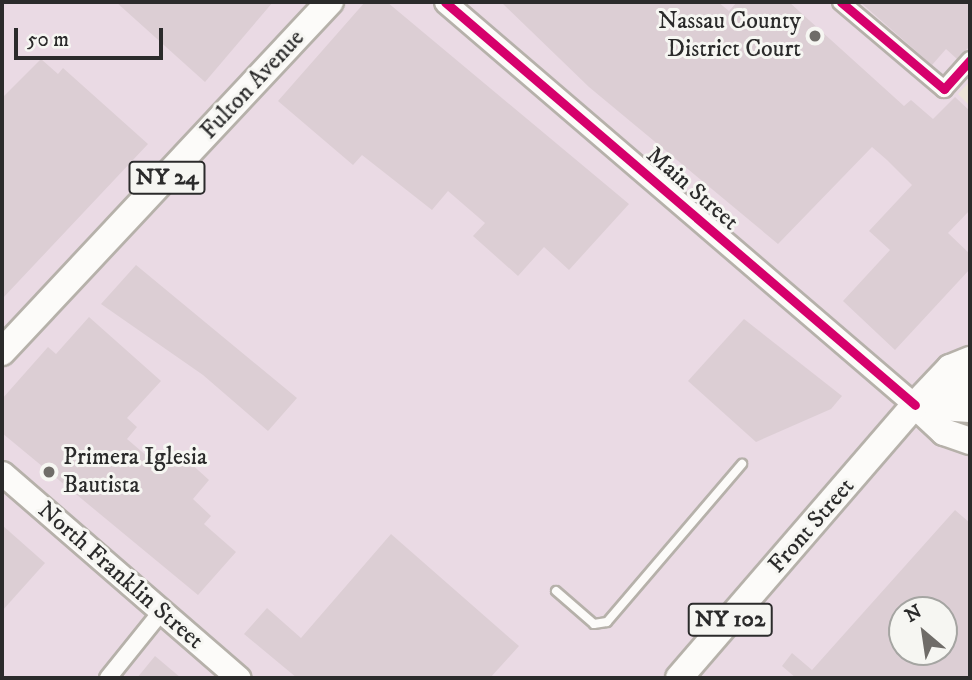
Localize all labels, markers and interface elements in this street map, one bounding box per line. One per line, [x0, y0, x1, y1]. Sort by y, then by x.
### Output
place label: Nassau County District Court [658, 8, 801, 64]
scale bar [18, 14, 166, 58]
street label: Fulton Avenue [195, 24, 311, 146]
text: 50 m [27, 27, 69, 53]
marker: Nassau County District Court [807, 28, 823, 44]
street label: Main Street [640, 141, 744, 237]
road number: NY 24 [127, 158, 207, 197]
place label: Primera Iglesia Bautista [63, 444, 207, 500]
marker: Primera Iglesia Bautista [41, 464, 57, 480]
street label: Front Street [763, 473, 861, 579]
street label: North Franklin Street [31, 496, 209, 656]
north arrow [888, 596, 958, 666]
road number: NY 102 [686, 600, 774, 640]
text: N [901, 600, 926, 628]

